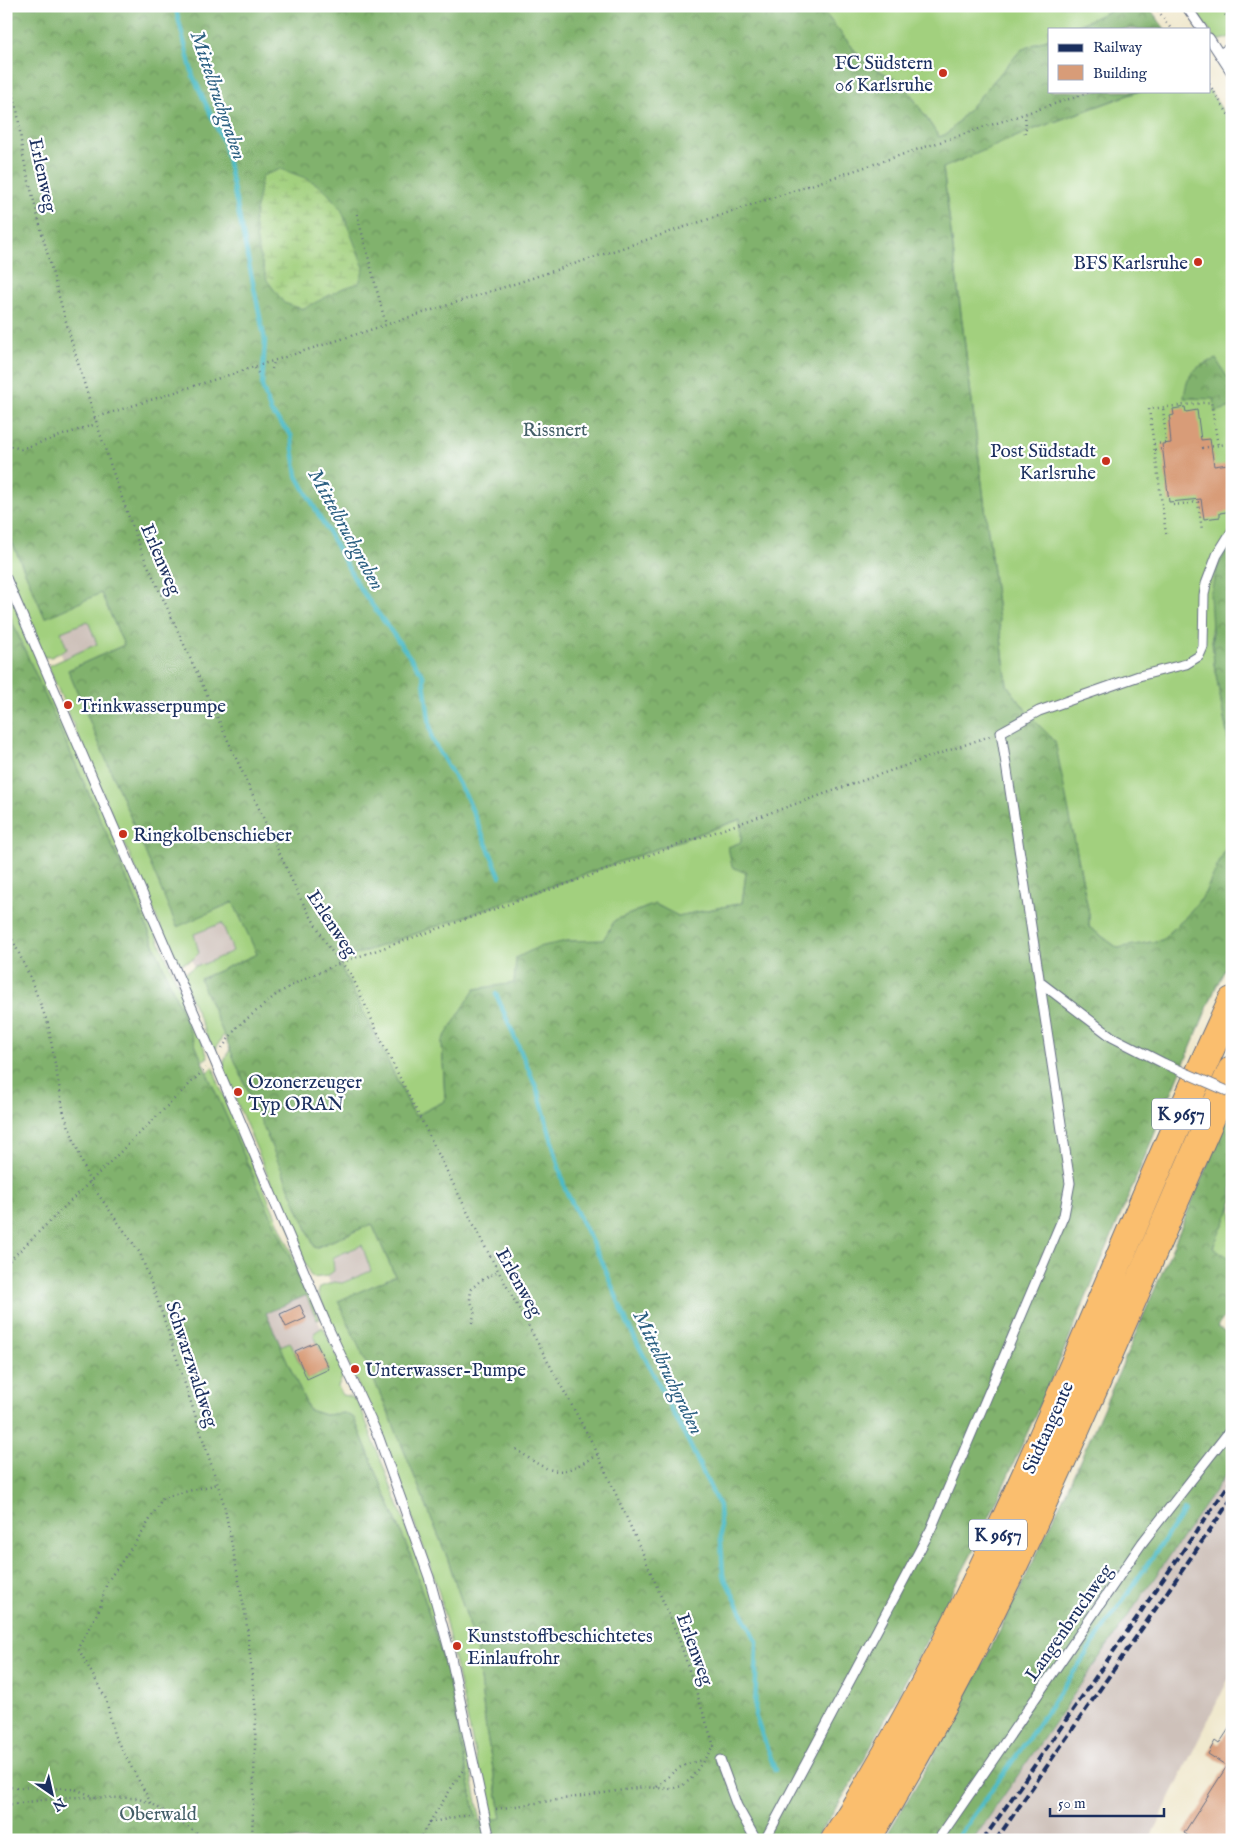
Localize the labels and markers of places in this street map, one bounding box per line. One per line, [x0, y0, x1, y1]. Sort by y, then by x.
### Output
place label: FC Südstern 06 Karlsruhe [834, 52, 933, 98]
marker: FC Südstern 06 Karlsruhe [937, 67, 949, 79]
place label: BFS Karlsruhe [1073, 252, 1188, 276]
marker: BFS Karlsruhe [1192, 256, 1204, 268]
place label: Post Südstadt Karlsruhe [990, 440, 1096, 486]
marker: Post Südstadt Karlsruhe [1100, 455, 1112, 467]
place label: Trinkwasserpumpe [78, 695, 226, 719]
marker: Trinkwasserpumpe [62, 699, 74, 711]
place label: Ringkolbenschieber [133, 824, 292, 848]
marker: Ringkolbenschieber [117, 828, 129, 840]
place label: Ozonerzeuger Typ ORAN [248, 1071, 362, 1117]
marker: Ozonerzeuger Typ ORAN [232, 1086, 244, 1098]
place label: Unterwasser-Pumpe [365, 1359, 526, 1383]
marker: Unterwasser-Pumpe [349, 1363, 361, 1375]
place label: Kunststoffbeschichtetes Einlaufrohr [467, 1625, 653, 1671]
marker: Kunststoffbeschichtetes Einlaufrohr [451, 1640, 463, 1652]

